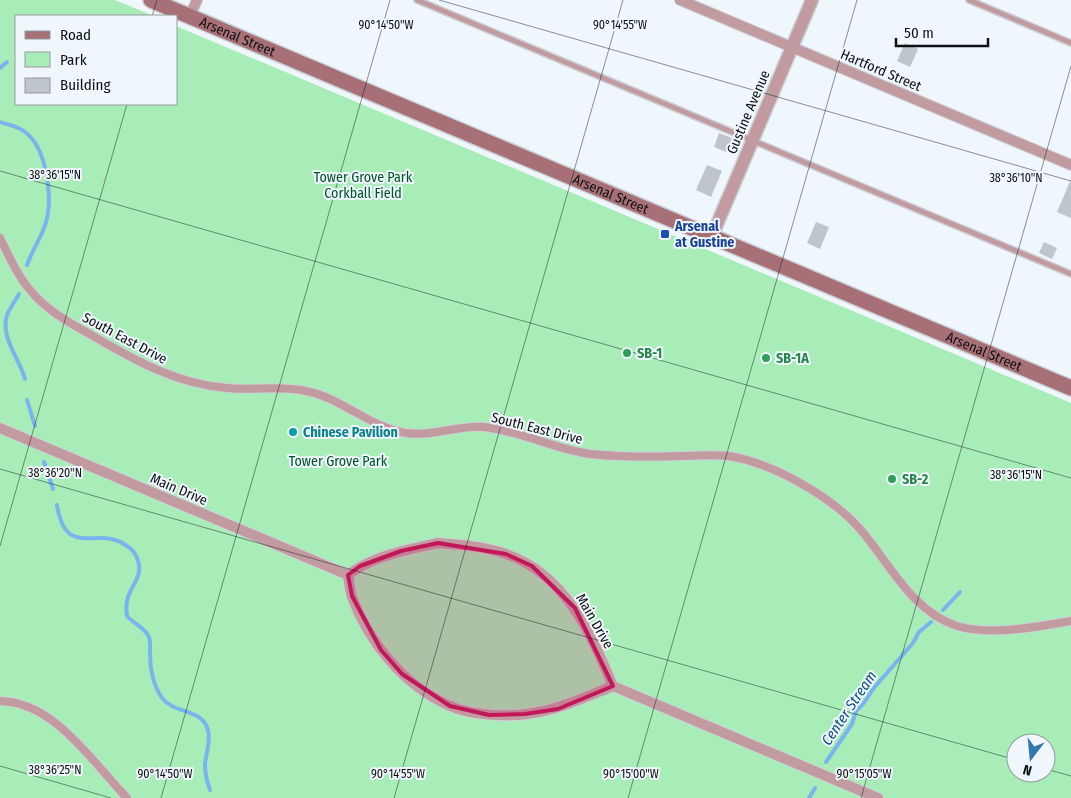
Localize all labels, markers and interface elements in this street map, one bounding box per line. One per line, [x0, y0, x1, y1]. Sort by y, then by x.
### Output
street label: Arsenal Street [197, 14, 278, 61]
legend [15, 15, 178, 105]
scale bar [896, 15, 988, 47]
text: 90°14'50"W [358, 18, 414, 32]
text: 90°14'55"W [593, 18, 647, 32]
text: 50 m [904, 24, 934, 42]
text: Road [60, 26, 91, 44]
street label: Hartford Street [838, 46, 924, 95]
text: Park [60, 51, 87, 69]
street label: Gustine Avenue [723, 68, 774, 157]
text: Building [60, 76, 111, 94]
text: 38°36'15"N [29, 168, 81, 182]
park label: Tower Grove Park Corkball Field [314, 169, 413, 202]
street label: Arsenal Street [570, 171, 651, 218]
text: 38°36'10"N [989, 171, 1043, 185]
place label: Arsenal at Gustine [674, 218, 734, 251]
marker: Arsenal at Gustine [659, 228, 671, 240]
street label: South East Drive [79, 309, 170, 368]
street label: Arsenal Street [943, 328, 1025, 375]
place label: SB-1 [637, 345, 662, 362]
marker: SB-1 [621, 347, 633, 359]
place label: SB-1A [776, 350, 809, 367]
marker: SB-1A [760, 352, 772, 364]
street label: South East Drive [489, 409, 584, 448]
place label: Chinese Pavilion [303, 424, 398, 441]
marker: Chinese Pavilion [287, 426, 299, 438]
park label: Tower Grove Park [289, 453, 388, 470]
text: 38°36'20"N [28, 466, 82, 480]
text: 38°36'15"N [990, 468, 1042, 482]
street label: Main Drive [148, 470, 210, 509]
place label: SB-2 [902, 471, 929, 488]
marker: SB-2 [886, 473, 898, 485]
street label: Main Drive [572, 591, 617, 652]
water label: Center Stream [818, 667, 880, 749]
north arrow [1006, 733, 1056, 783]
text: N [1021, 761, 1034, 779]
text: 38°36'25"N [29, 763, 81, 777]
text: 90°14'50"W [137, 767, 193, 781]
text: 90°14'55"W [371, 767, 425, 781]
text: 90°15'00"W [603, 767, 659, 781]
text: 90°15'05"W [837, 767, 891, 781]

